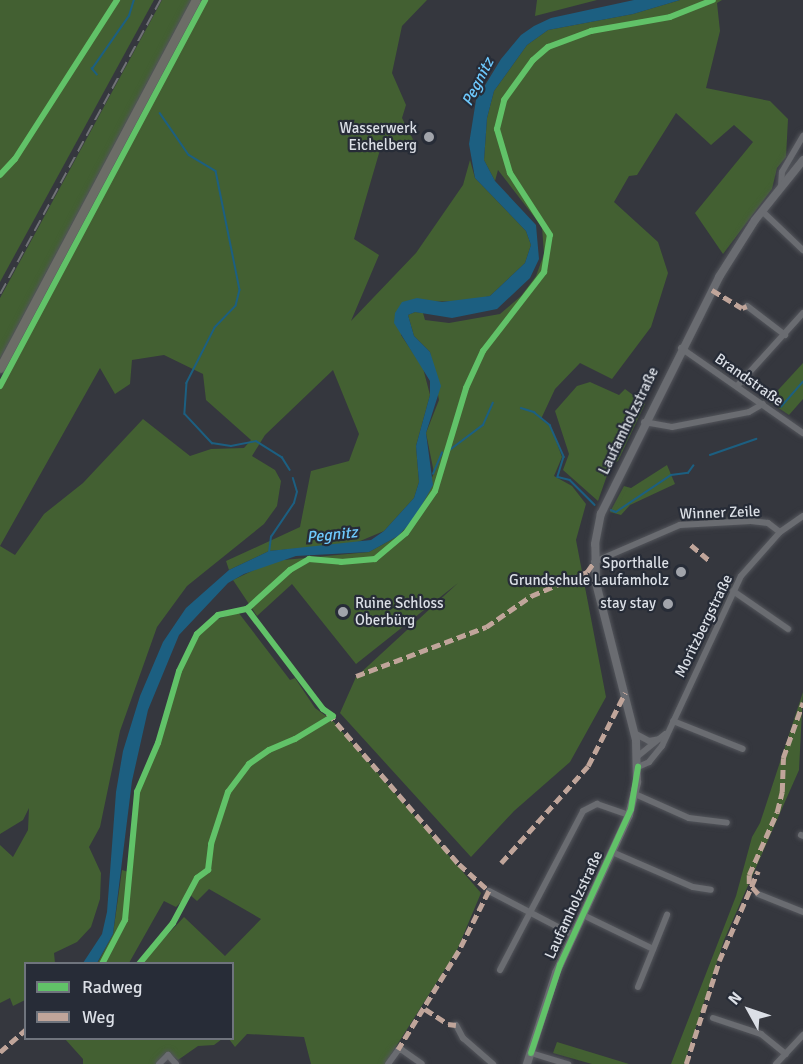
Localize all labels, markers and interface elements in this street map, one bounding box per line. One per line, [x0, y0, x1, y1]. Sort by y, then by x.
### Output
water label: Pegnitz [458, 55, 498, 109]
place label: Wasserwerk Eichelberg [340, 119, 417, 154]
marker: Wasserwerk Eichelberg [422, 130, 436, 144]
street label: Brandstraße [711, 350, 787, 410]
street label: Laufamholzstraße [595, 364, 663, 478]
street label: Winner Zeile [679, 503, 761, 523]
water label: Pegnitz [306, 523, 358, 547]
place label: Sporthalle Grundschule Laufamholz [509, 554, 669, 589]
marker: Sporthalle Grundschule Laufamholz [674, 565, 688, 579]
street label: Moritzbergstraße [671, 572, 737, 680]
place label: Ruine Schloss Oberbürg [355, 594, 444, 629]
place label: stay stay [600, 595, 656, 613]
marker: stay stay [661, 597, 675, 611]
marker: Ruine Schloss Oberbürg [336, 605, 350, 619]
street label: Laufamholzstraße [541, 848, 607, 962]
legend [24, 962, 234, 1040]
text: Radweg [82, 976, 143, 998]
north arrow [719, 980, 779, 1040]
text: N [724, 988, 746, 1009]
text: Weg [82, 1006, 115, 1028]

